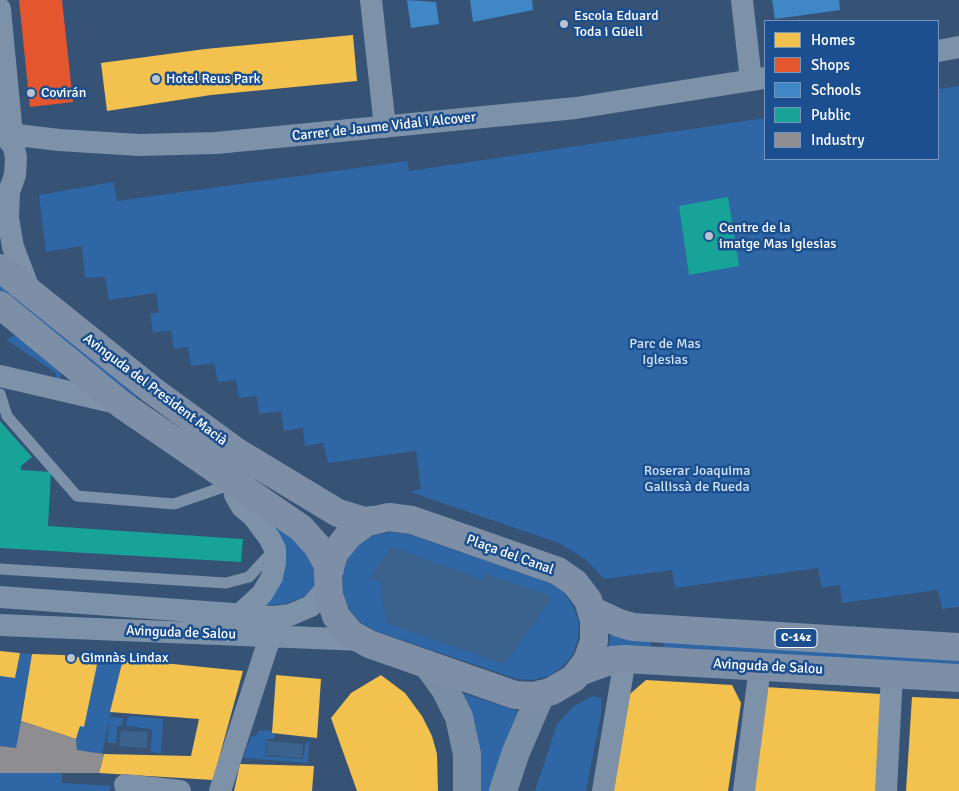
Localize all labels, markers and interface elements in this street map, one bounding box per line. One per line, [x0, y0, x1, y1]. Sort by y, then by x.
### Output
place label: Escola Eduard Toda i Güell [574, 8, 659, 40]
marker: Escola Eduard Toda i Güell [558, 18, 570, 30]
legend [764, 20, 939, 160]
text: Homes [811, 31, 855, 49]
text: Shops [811, 56, 850, 74]
place label: Hotel Reus Park [166, 71, 261, 87]
marker: Hotel Reus Park [150, 73, 162, 85]
text: Schools [811, 81, 861, 99]
place label: Covirán [41, 85, 86, 101]
marker: Covirán [25, 87, 37, 99]
text: Public [811, 106, 851, 124]
street label: Carrer de Jaume Vidal i Alcover [291, 109, 477, 145]
text: Industry [811, 131, 864, 149]
place label: Centre de la imatge Mas Iglesias [719, 220, 836, 252]
marker: Centre de la imatge Mas Iglesias [703, 230, 715, 242]
street label: Avinguda del President Macià [80, 330, 230, 450]
park label: Parc de Mas Iglesias [629, 336, 701, 368]
park label: Roserar Joaquima Gallissà de Rueda [644, 463, 750, 496]
street label: Plaça del Canal [464, 531, 556, 579]
street label: Avinguda de Salou [126, 623, 236, 643]
road number: C-14z [775, 628, 817, 648]
place label: Gimnàs Lindax [81, 650, 168, 666]
marker: Gimnàs Lindax [65, 652, 77, 664]
street label: Avinguda de Salou [713, 656, 823, 678]

